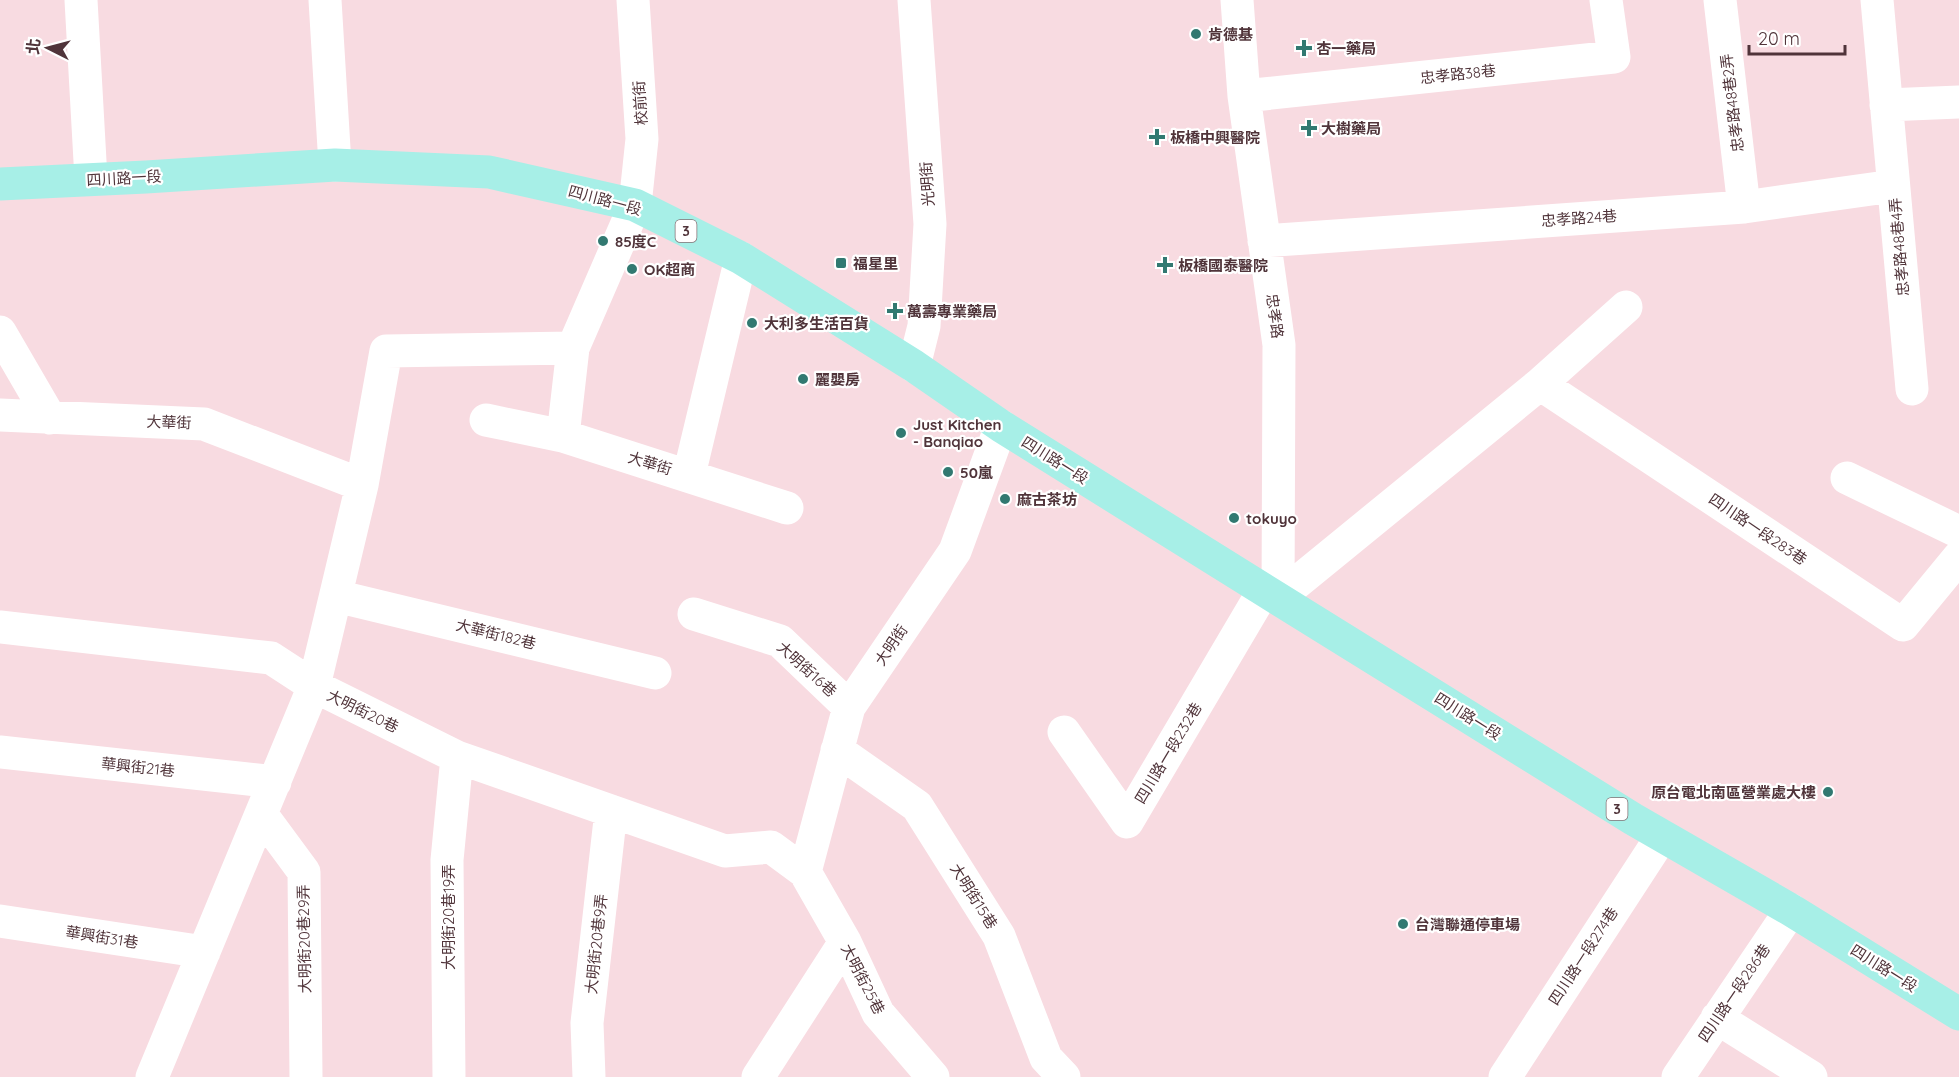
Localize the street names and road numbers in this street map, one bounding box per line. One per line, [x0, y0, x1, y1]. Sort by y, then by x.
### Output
street label: 忠孝路48巷2弄 [1717, 53, 1747, 153]
street label: 忠孝路38巷 [1419, 61, 1497, 87]
street label: 校前街 [629, 80, 651, 126]
street label: 光明街 [916, 161, 938, 207]
street label: 四川路一段 [86, 167, 162, 189]
street label: 四川路一段 [566, 181, 644, 219]
street label: 忠孝路48巷4弄 [1885, 197, 1913, 297]
street label: 忠孝路24巷 [1540, 206, 1618, 230]
road number: 3 [676, 220, 696, 242]
street label: 忠孝路 [1262, 292, 1288, 340]
street label: 大華街 [146, 412, 192, 432]
street label: 四川路一段 [1018, 432, 1092, 488]
street label: 大華街 [626, 447, 674, 479]
street label: 四川路一段283巷 [1705, 489, 1811, 569]
street label: 大華街182巷 [454, 615, 538, 653]
street label: 大明街 [871, 621, 911, 669]
street label: 大明街16巷 [773, 637, 841, 701]
street label: 大明街20巷 [324, 686, 402, 736]
street label: 四川路一段 [1431, 688, 1505, 744]
street label: 四川路一段232巷 [1130, 699, 1206, 807]
street label: 華興街21巷 [100, 754, 176, 780]
road number: 3 [1606, 798, 1628, 820]
street label: 大明街15巷 [946, 860, 1002, 932]
street label: 大明街20巷19弄 [439, 864, 458, 970]
street label: 大明街20巷29弄 [294, 884, 314, 994]
street label: 大明街20巷9弄 [581, 893, 611, 995]
street label: 四川路一段274巷 [1544, 903, 1622, 1009]
street label: 華興街31巷 [64, 922, 140, 952]
street label: 四川路一段286巷 [1694, 940, 1774, 1046]
street label: 四川路一段 [1847, 940, 1921, 996]
street label: 大明街25巷 [837, 941, 889, 1017]

